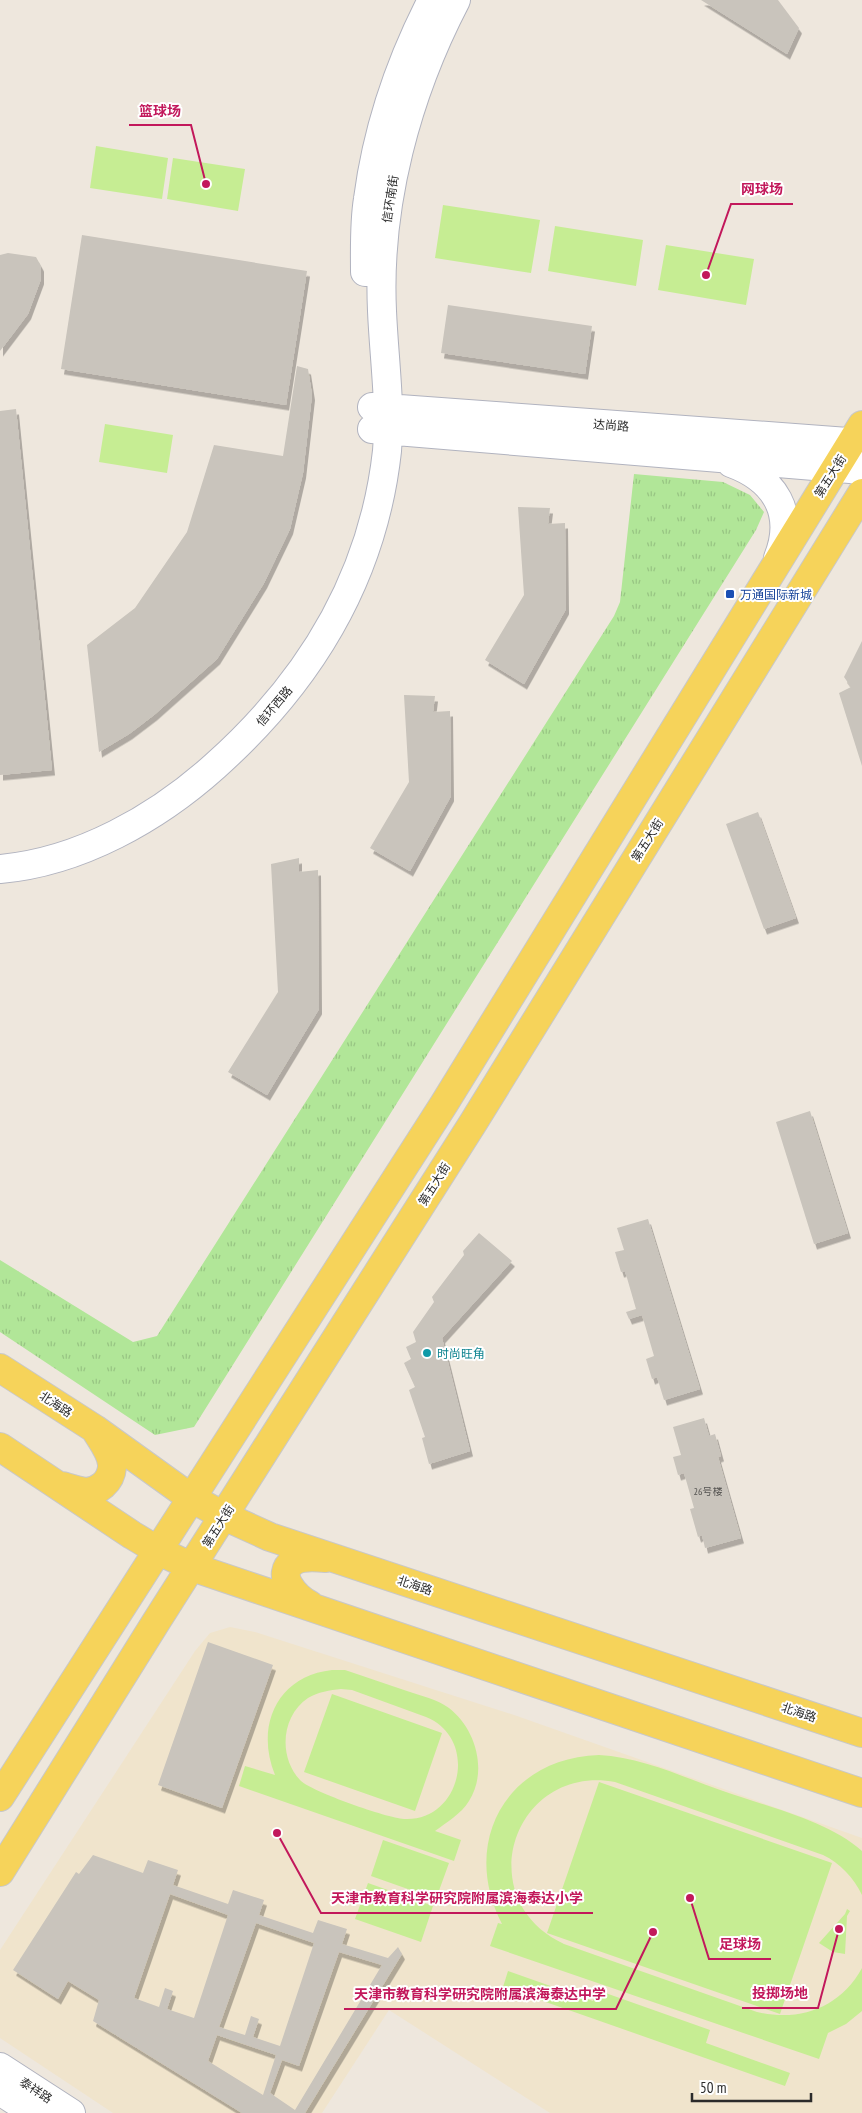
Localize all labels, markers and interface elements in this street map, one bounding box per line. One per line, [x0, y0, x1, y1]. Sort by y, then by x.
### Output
callout: 篮球场 [129, 96, 191, 125]
text: 篮球场 [139, 102, 181, 120]
street label: 信环南街 [379, 174, 401, 224]
callout: 网球场 [731, 175, 793, 204]
text: 网球场 [741, 180, 783, 198]
street label: 达尚路 [593, 416, 629, 434]
street label: 第五大街 [811, 452, 849, 500]
place label: 万通国际新城 [740, 587, 812, 602]
marker: 万通国际新城 [724, 588, 736, 600]
street label: 信环西路 [253, 683, 295, 729]
street label: 第五大街 [628, 816, 666, 864]
street label: 第五大街 [415, 1160, 453, 1208]
place label: 时尚旺角 [437, 1346, 485, 1361]
marker: 时尚旺角 [421, 1347, 433, 1359]
street label: 北海路 [37, 1388, 75, 1420]
house number: 26号楼 [694, 1485, 723, 1498]
street label: 第五大街 [199, 1502, 237, 1550]
street label: 北海路 [396, 1572, 434, 1598]
street label: 北海路 [780, 1699, 818, 1725]
callout: 天津市教育科学研究院附属滨海泰达小学 [321, 1884, 593, 1913]
text: 天津市教育科学研究院附属滨海泰达小学 [331, 1889, 583, 1907]
callout: 足球场 [709, 1930, 771, 1959]
text: 足球场 [719, 1935, 761, 1953]
callout: 投掷场地 [742, 1979, 818, 2008]
callout: 天津市教育科学研究院附属滨海泰达中学 [344, 1980, 616, 2009]
text: 投掷场地 [752, 1984, 808, 2002]
text: 天津市教育科学研究院附属滨海泰达中学 [354, 1985, 606, 2003]
scale bar [692, 2070, 811, 2102]
street label: 泰祥路 [17, 2074, 55, 2106]
text: 50 m [700, 2078, 726, 2097]

